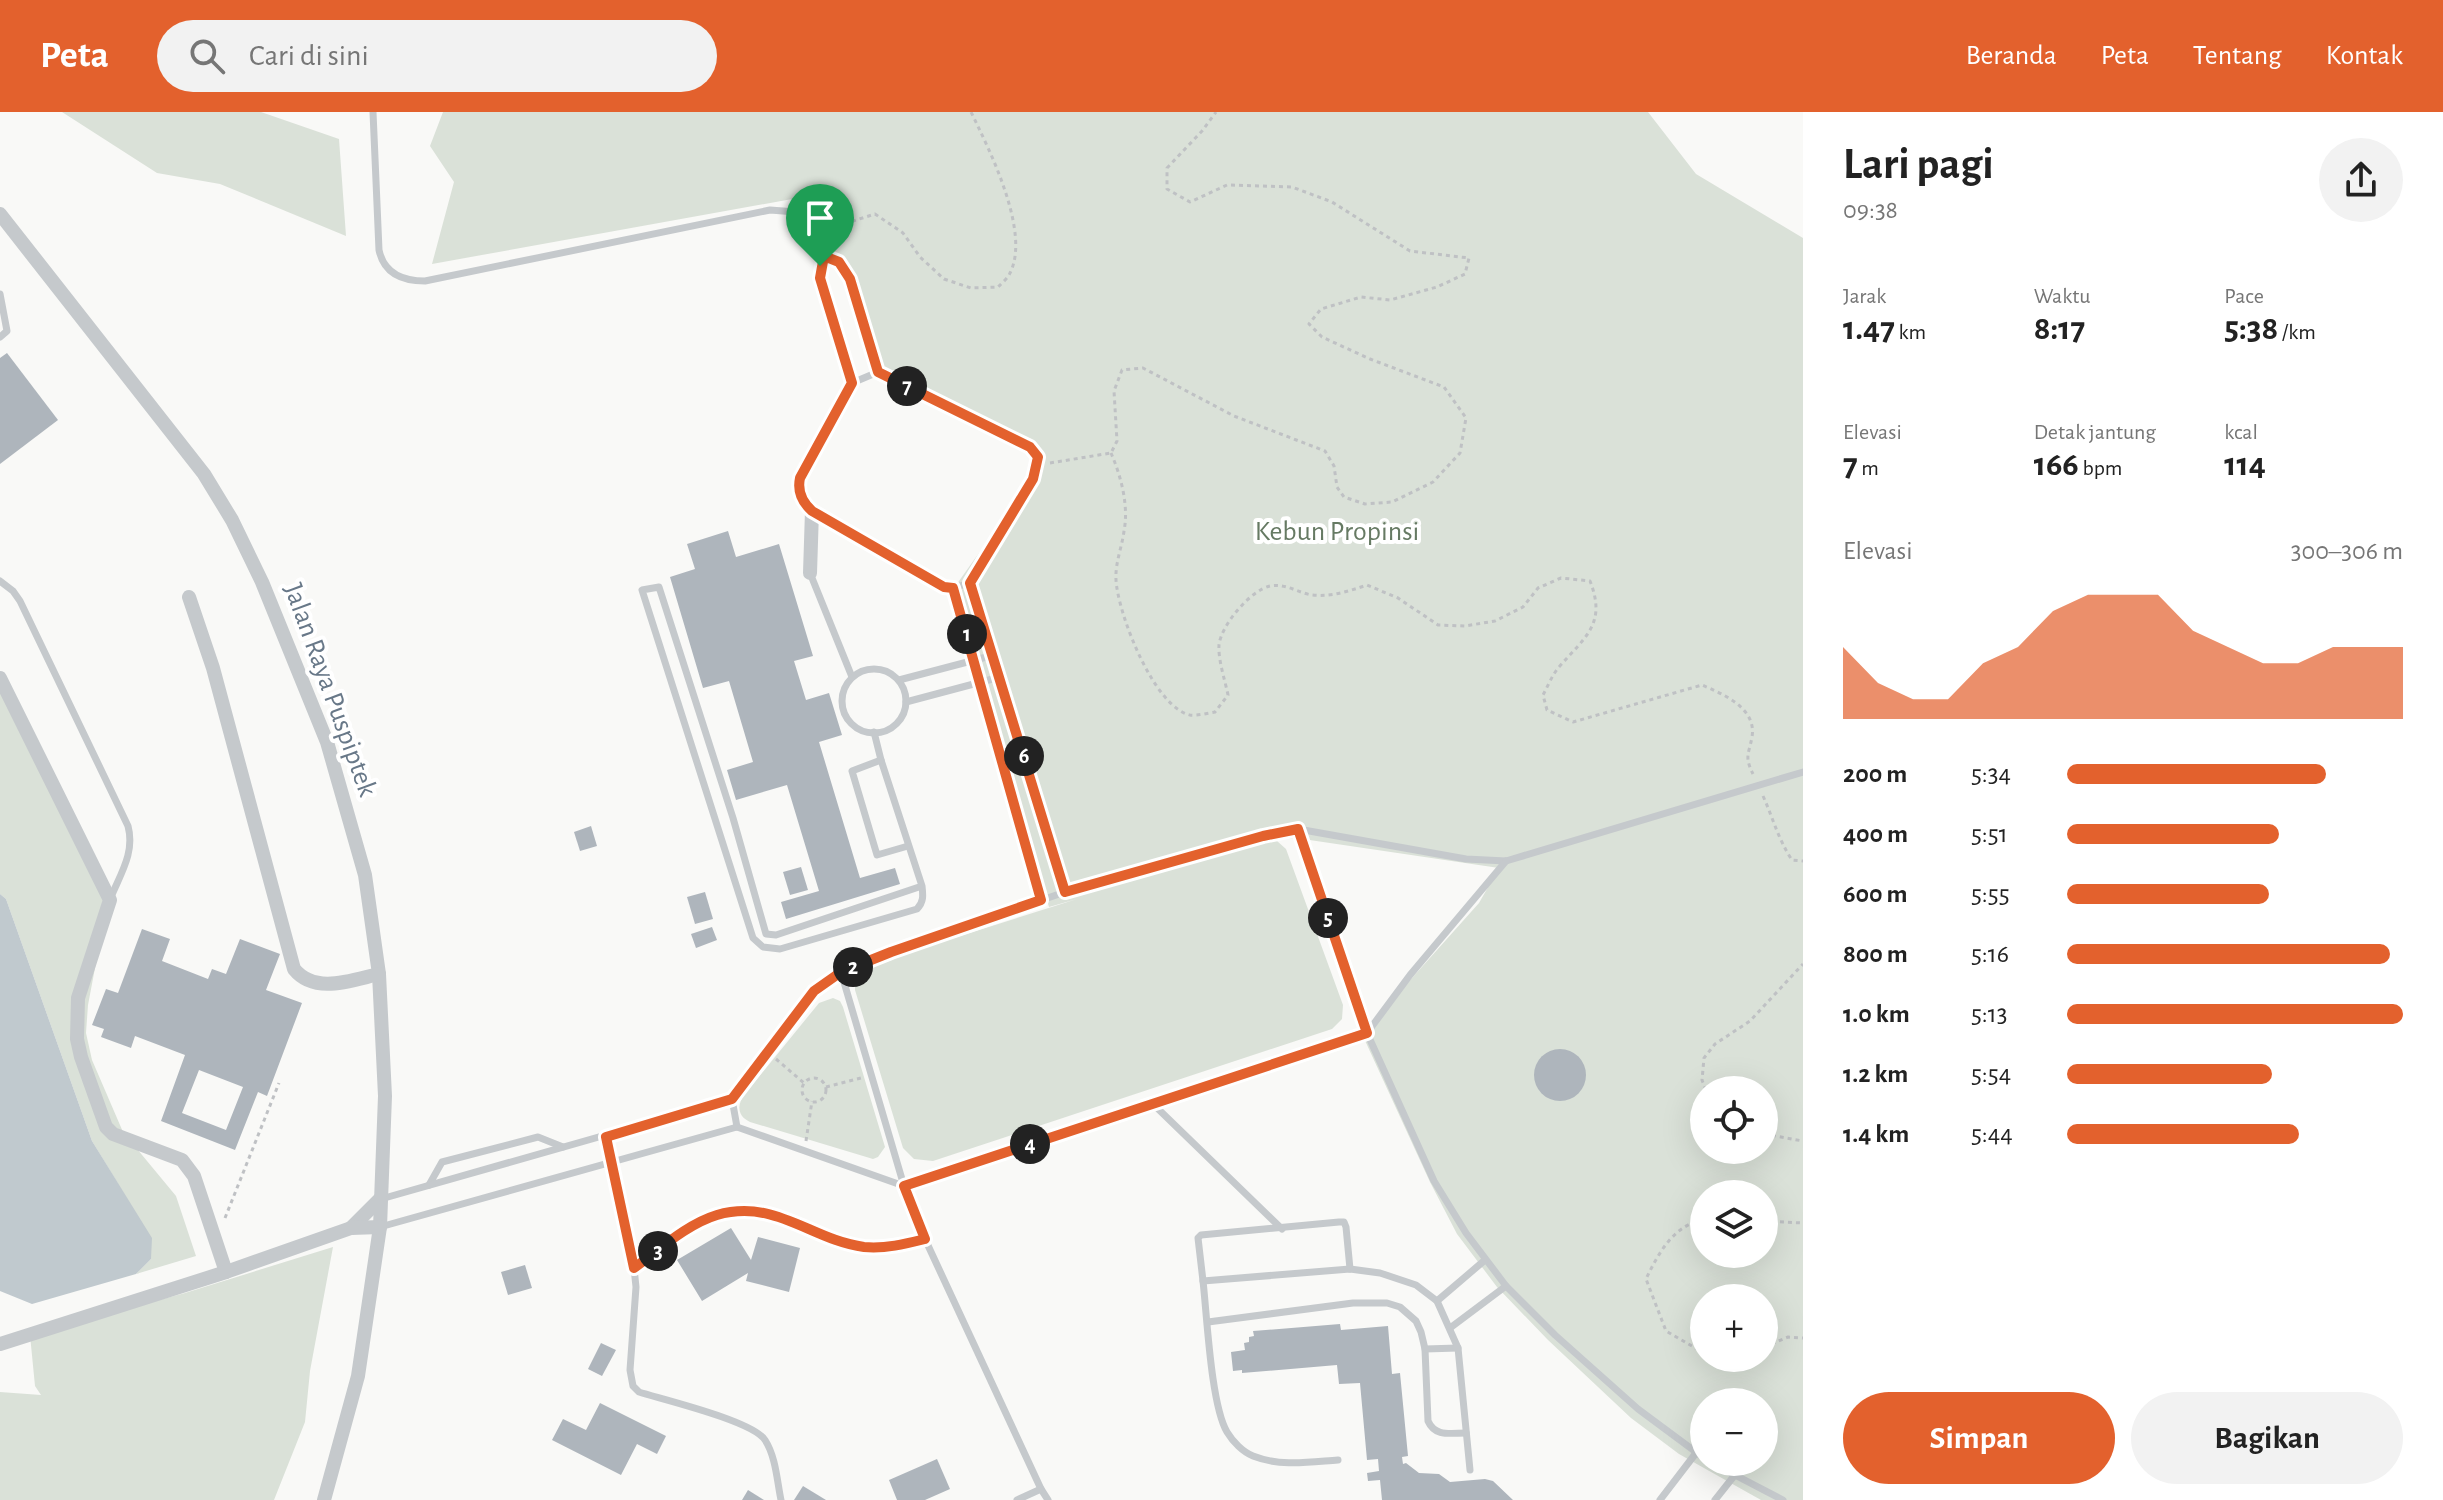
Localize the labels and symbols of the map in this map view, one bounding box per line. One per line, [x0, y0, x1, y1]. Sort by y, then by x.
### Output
pin [786, 184, 854, 266]
pin: 7 [887, 366, 927, 406]
park label: Kebun Propinsi [1255, 518, 1419, 546]
street label: Jalan Raya Puspiptek [278, 580, 382, 801]
pin: 1 [947, 614, 987, 654]
pin: 6 [1004, 736, 1044, 776]
pin: 5 [1308, 898, 1348, 938]
pin: 2 [833, 947, 873, 987]
pin: 4 [1010, 1124, 1050, 1164]
pin: 3 [638, 1231, 678, 1271]

